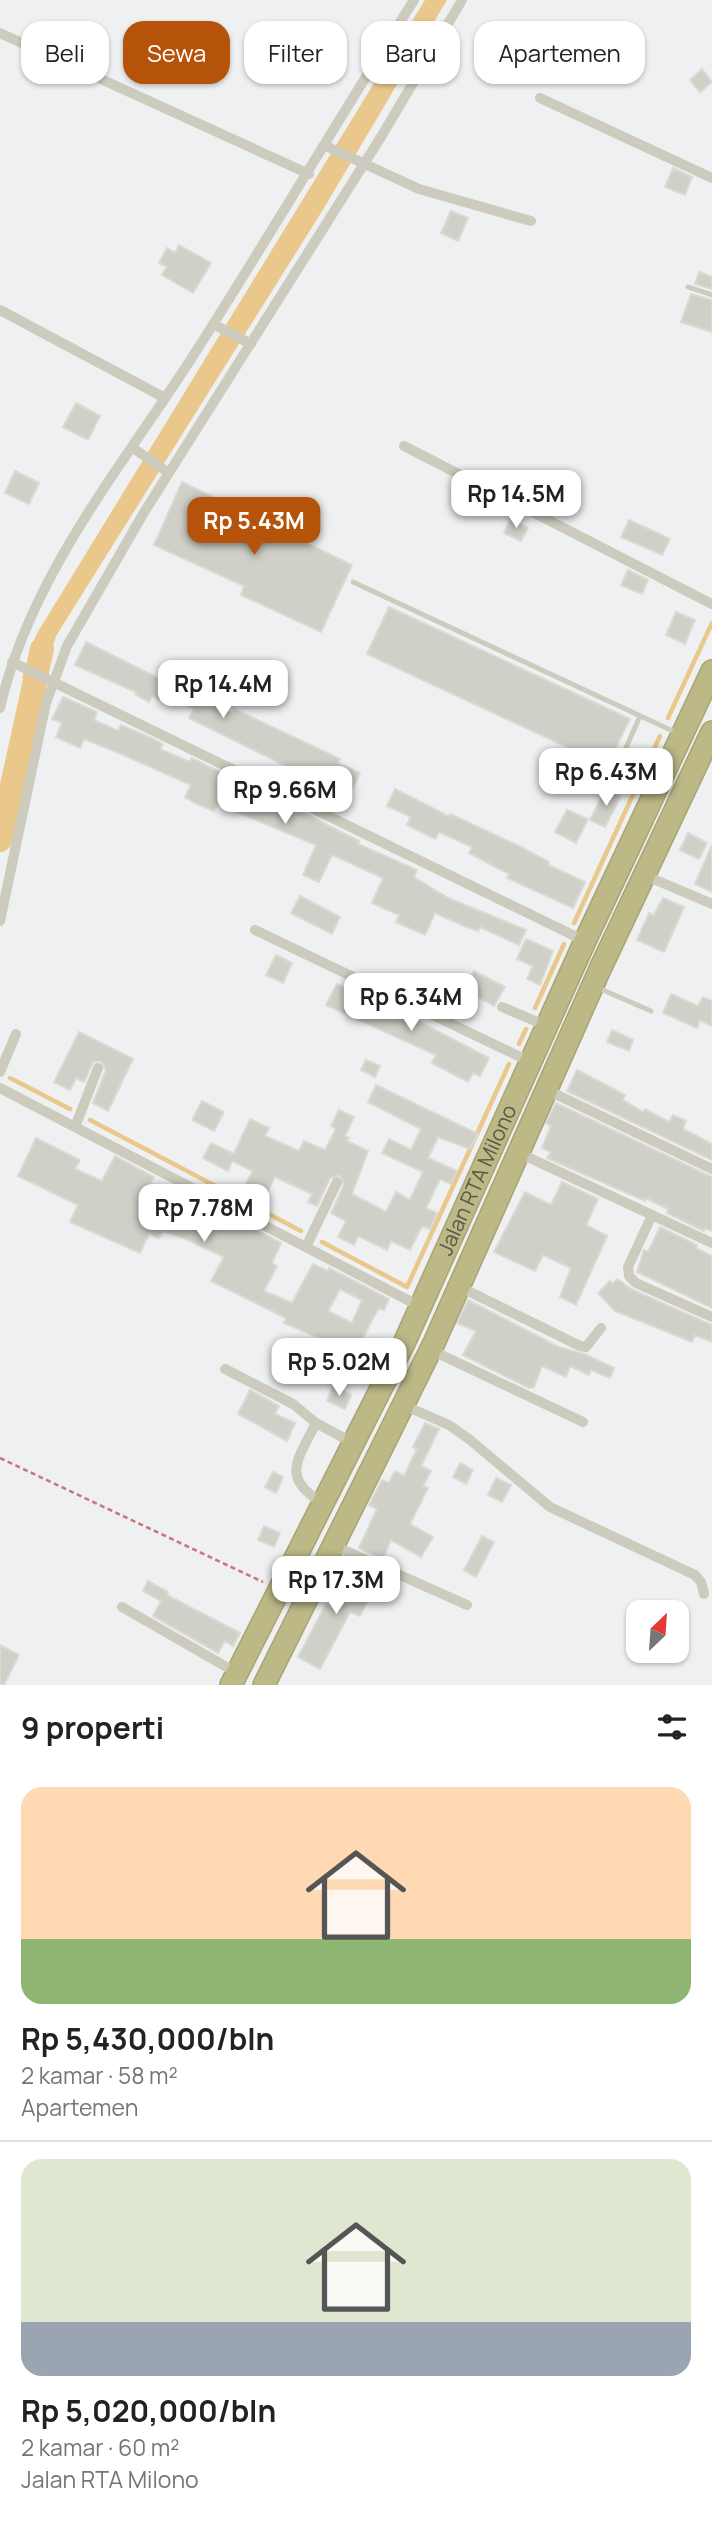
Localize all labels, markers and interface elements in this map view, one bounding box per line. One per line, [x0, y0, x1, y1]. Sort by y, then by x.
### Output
chip: Beli [21, 21, 109, 84]
chip: Sewa [123, 21, 230, 84]
chip: Filter [244, 21, 347, 84]
chip: Baru [361, 21, 460, 84]
chip: Apartemen [474, 21, 645, 84]
pin: Rp 14.5M [444, 470, 588, 530]
text: Rp 14.5M [467, 477, 565, 509]
pin: Rp 5.43M [182, 498, 326, 557]
text: Rp 5.43M [203, 504, 305, 536]
pin: Rp 14.4M [151, 660, 295, 720]
text: Rp 14.4M [174, 667, 272, 699]
pin: Rp 6.43M [534, 748, 678, 808]
text: Rp 6.43M [555, 755, 657, 787]
pin: Rp 9.66M [213, 766, 357, 826]
text: Rp 9.66M [233, 773, 337, 805]
pin: Rp 6.34M [339, 974, 483, 1033]
text: Rp 6.34M [360, 980, 462, 1012]
street label: Jalan RTA Milono [430, 1100, 523, 1259]
pin: Rp 7.78M [132, 1184, 276, 1244]
text: Rp 7.78M [155, 1191, 253, 1223]
pin: Rp 5.02M [267, 1338, 411, 1398]
text: Rp 5.02M [288, 1345, 390, 1377]
pin: Rp 17.3M [264, 1556, 408, 1616]
text: Rp 17.3M [288, 1563, 384, 1595]
north arrow [626, 1600, 690, 1662]
map controls [626, 1600, 689, 1663]
text: 9 properti [21, 1707, 164, 1748]
icon: filters [653, 1708, 691, 1746]
icon: home [293, 1832, 419, 1958]
text: Rp 5,430,000/bln [21, 2018, 274, 2059]
text: 2 kamar · 58 m² [21, 2059, 178, 2091]
text: Apartemen [21, 2091, 138, 2123]
icon: home [293, 2204, 419, 2330]
text: Rp 5,020,000/bln [21, 2390, 276, 2431]
text: 2 kamar · 60 m² [21, 2431, 179, 2463]
text: Jalan RTA Milono [21, 2463, 199, 2495]

